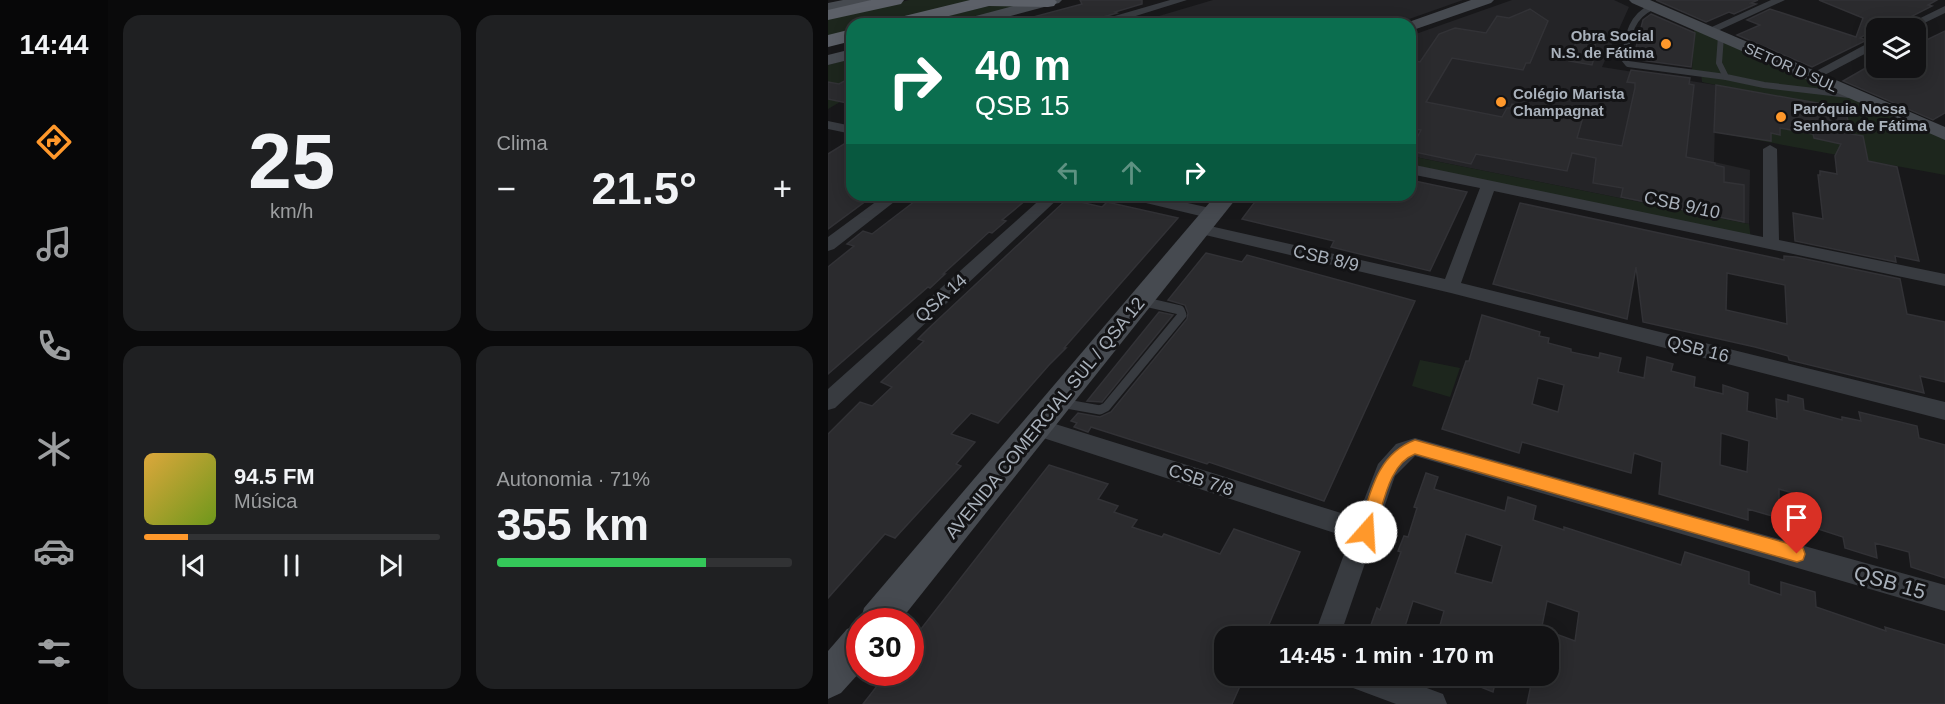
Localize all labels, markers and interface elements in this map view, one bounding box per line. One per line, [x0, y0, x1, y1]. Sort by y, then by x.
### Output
map controls [1866, 18, 1926, 78]
button: layers [1866, 18, 1926, 78]
place label: Obra Social N.S. de Fátima [1551, 27, 1655, 61]
text: 14:44 [19, 30, 89, 60]
marker: Obra Social N.S. de Fátima [1659, 37, 1673, 51]
street label: SETOR D SUL [1742, 39, 1840, 95]
icon: right [876, 42, 954, 120]
text: 40 m [975, 42, 1071, 89]
place label: Colégio Marista Champagnat [1513, 85, 1625, 119]
text: QSB 15 [975, 91, 1070, 121]
marker: Colégio Marista Champagnat [1494, 95, 1508, 109]
place label: Paróquia Nossa Senhora de Fátima [1793, 100, 1928, 134]
marker: Paróquia Nossa Senhora de Fátima [1774, 110, 1788, 124]
text: 25 [248, 117, 335, 205]
icon: directions [33, 121, 75, 163]
text: Clima [497, 132, 548, 154]
icon: left [1052, 156, 1085, 189]
icon: ahead [1115, 156, 1148, 189]
icon: right [1178, 156, 1211, 189]
text: 21.5° [591, 163, 697, 214]
text: − [497, 170, 516, 207]
text: + [773, 170, 792, 207]
street label: CSB 9/10 [1642, 187, 1722, 223]
text: km/h [270, 200, 313, 222]
icon: music [33, 223, 75, 265]
street label: CSB 8/9 [1291, 241, 1361, 275]
street label: QSA 14 [911, 270, 971, 326]
street label: AVENIDA COMERCIAL SUL / QSA 12 [941, 293, 1149, 543]
icon: phone [33, 325, 75, 367]
street label: QSB 16 [1665, 332, 1731, 366]
icon: climate [33, 428, 75, 470]
street label: CSB 7/8 [1166, 460, 1236, 500]
text: 94.5 FM [234, 464, 315, 489]
text: Autonomia · 71% [497, 468, 650, 490]
text: Música [234, 490, 297, 512]
pin [1771, 492, 1822, 554]
text: 355 km [497, 499, 649, 550]
position arrow [1334, 500, 1398, 564]
icon: arrive [1780, 501, 1813, 534]
icon: car [33, 530, 75, 572]
icon: previous [177, 549, 210, 582]
icon: pause [275, 549, 308, 582]
icon: next [374, 549, 407, 582]
street label: QSB 15 [1851, 561, 1929, 603]
speed limit sign: 30 [846, 608, 924, 686]
icon: filters [33, 632, 75, 674]
text: 14:45 · 1 min · 170 m [1279, 643, 1494, 668]

